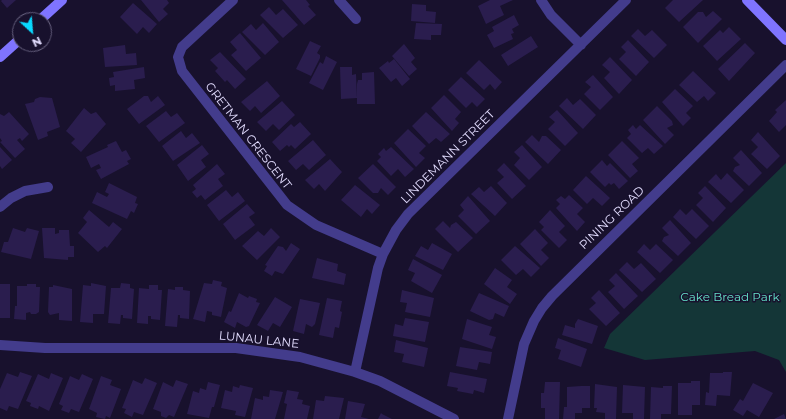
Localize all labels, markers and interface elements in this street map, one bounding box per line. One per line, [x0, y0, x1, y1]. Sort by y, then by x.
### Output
north arrow [12, 12, 52, 52]
text: N [30, 34, 44, 50]
street label: GRETMAN CRESCENT [202, 80, 294, 192]
street label: LINDEMANN STREET [398, 107, 498, 207]
street label: PINING ROAD [576, 183, 648, 253]
park label: Cake Bread Park [680, 290, 780, 304]
street label: LUNAU LANE [218, 329, 300, 351]

